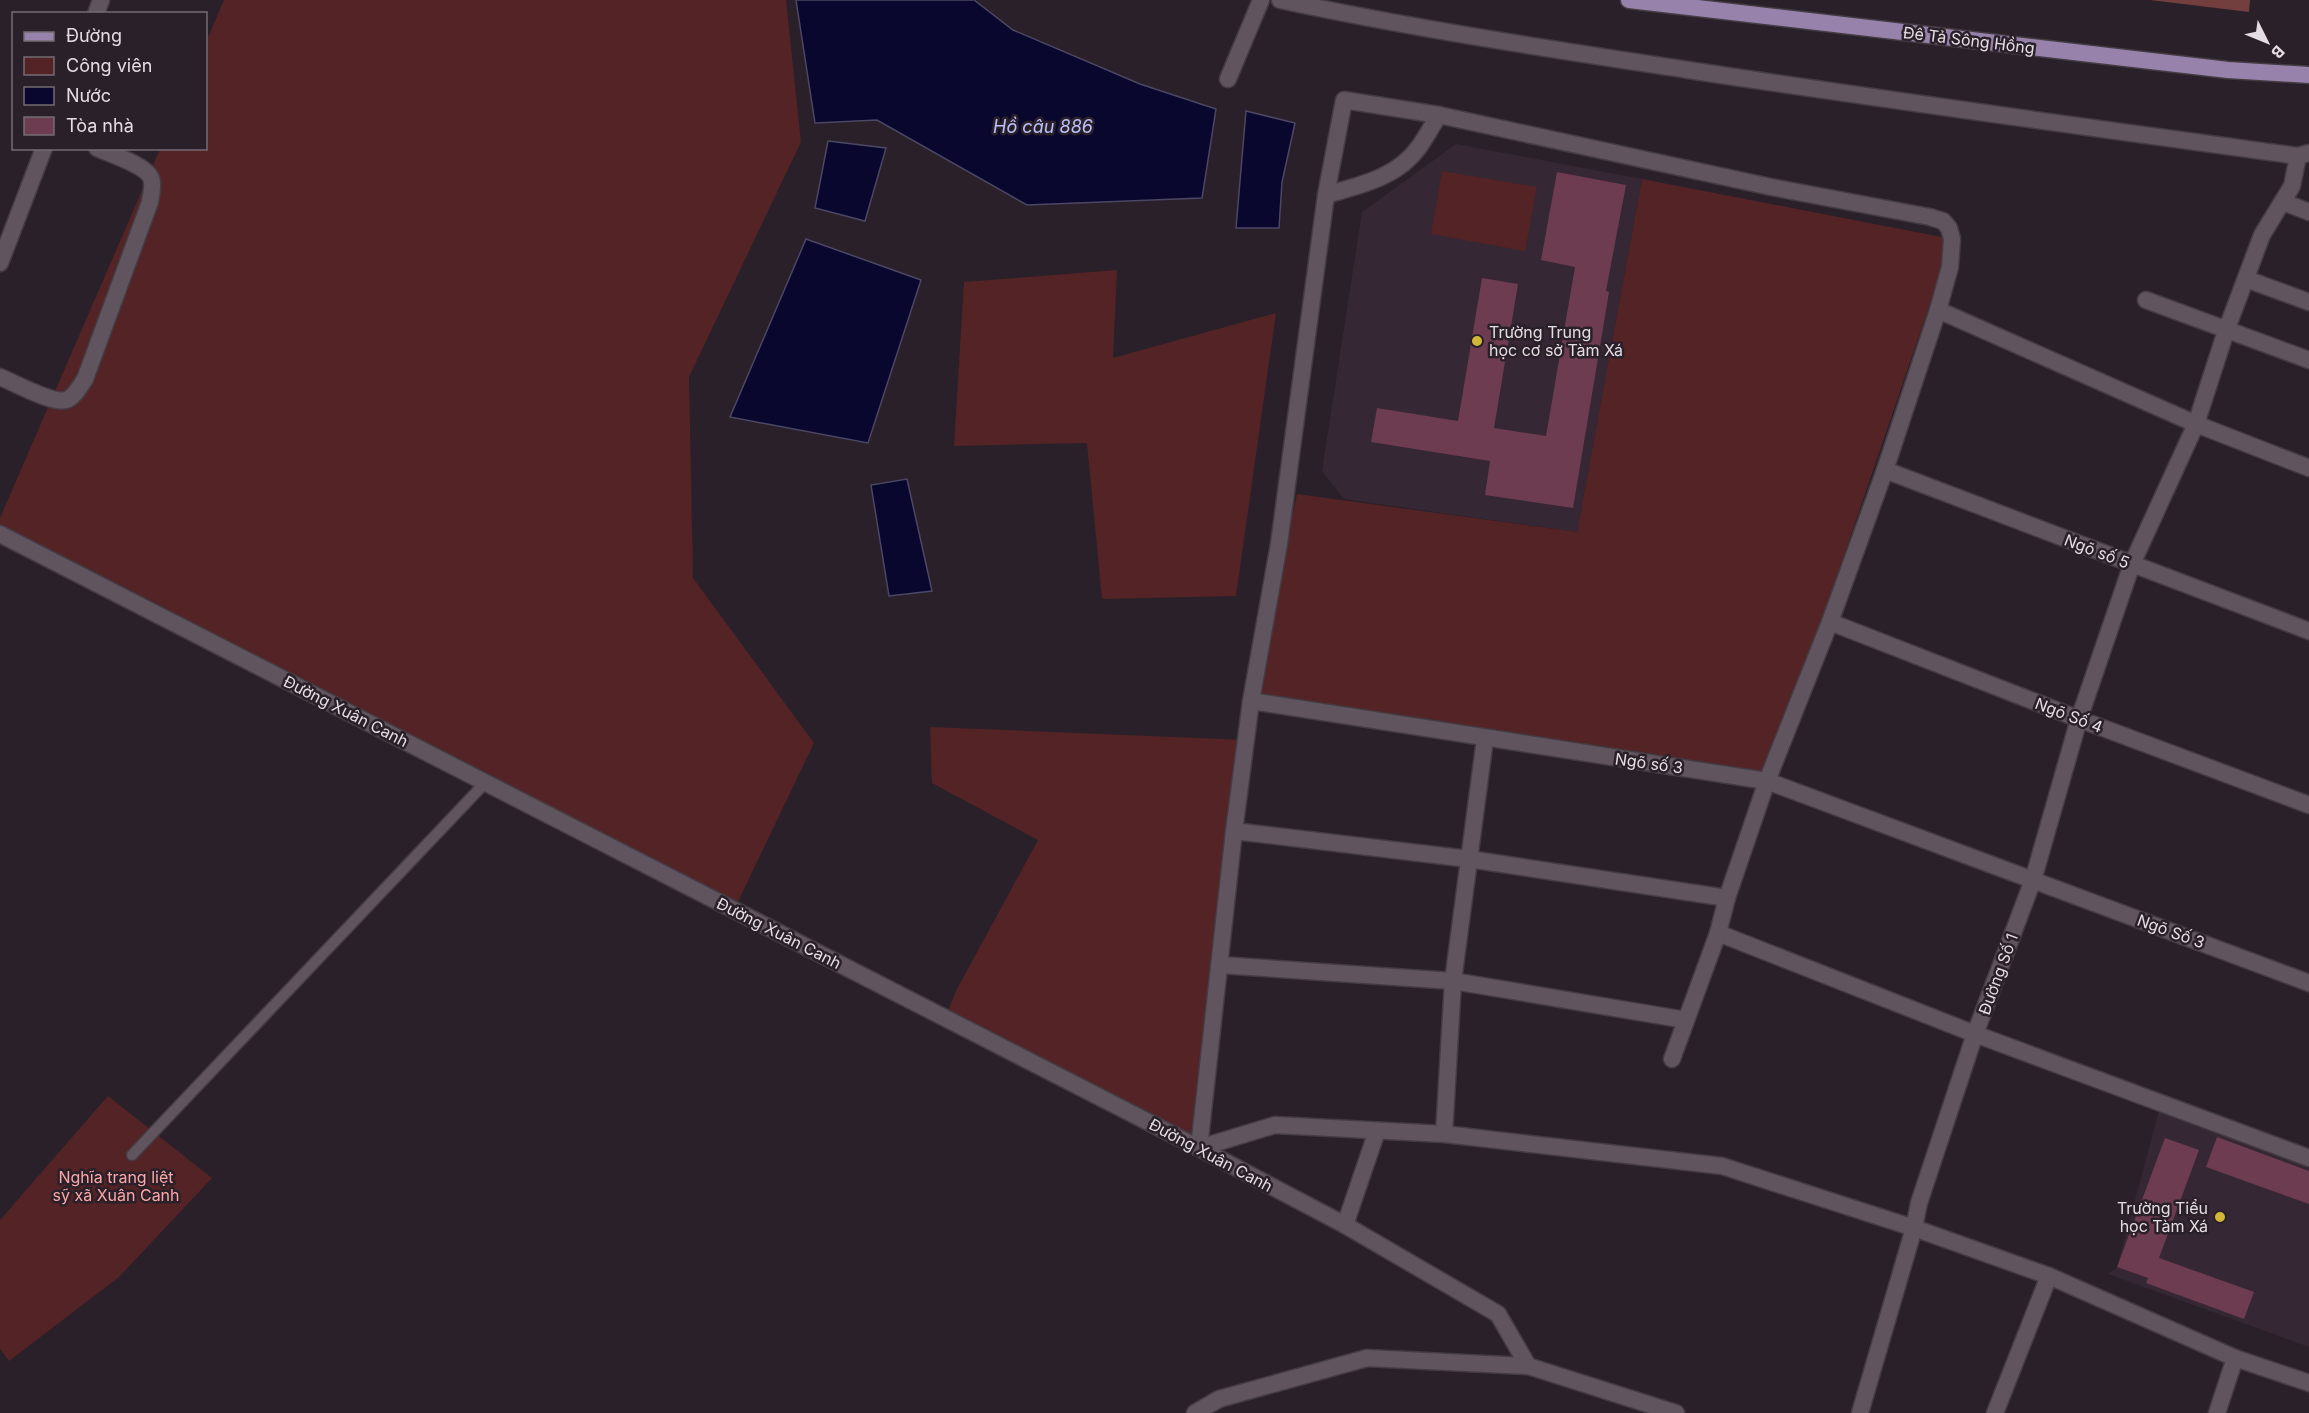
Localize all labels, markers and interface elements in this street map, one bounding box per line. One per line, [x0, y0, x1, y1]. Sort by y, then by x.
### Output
legend [12, 12, 207, 150]
north arrow [2237, 12, 2297, 72]
street label: Đê Tả Sông Hồng [1902, 22, 2036, 58]
text: Đường [66, 25, 122, 46]
text: B [2267, 42, 2289, 63]
text: Công viên [66, 55, 152, 76]
text: Nước [66, 85, 111, 106]
text: Tòa nhà [66, 115, 134, 136]
water label: Hồ câu 886 [993, 116, 1093, 137]
place label: Trường Trung học cơ sở Tàm Xá [1489, 322, 1623, 360]
marker: Trường Trung học cơ sở Tàm Xá [1470, 334, 1484, 348]
street label: Ngõ số 5 [2062, 529, 2132, 573]
street label: Đường Xuân Canh [280, 671, 412, 751]
street label: Ngõ Số 4 [2032, 693, 2106, 737]
street label: Ngõ số 3 [1614, 748, 1684, 778]
street label: Đường Xuân Canh [713, 893, 845, 973]
street label: Ngõ Số 3 [2135, 910, 2207, 952]
street label: Đường Số 1 [1974, 931, 2022, 1017]
street label: Đường Xuân Canh [1146, 1114, 1276, 1196]
park label: Nghĩa trang liệt sỹ xã Xuân Canh [52, 1167, 180, 1205]
place label: Trường Tiểu học Tàm Xá [2117, 1198, 2208, 1236]
marker: Trường Tiểu học Tàm Xá [2213, 1210, 2227, 1224]

